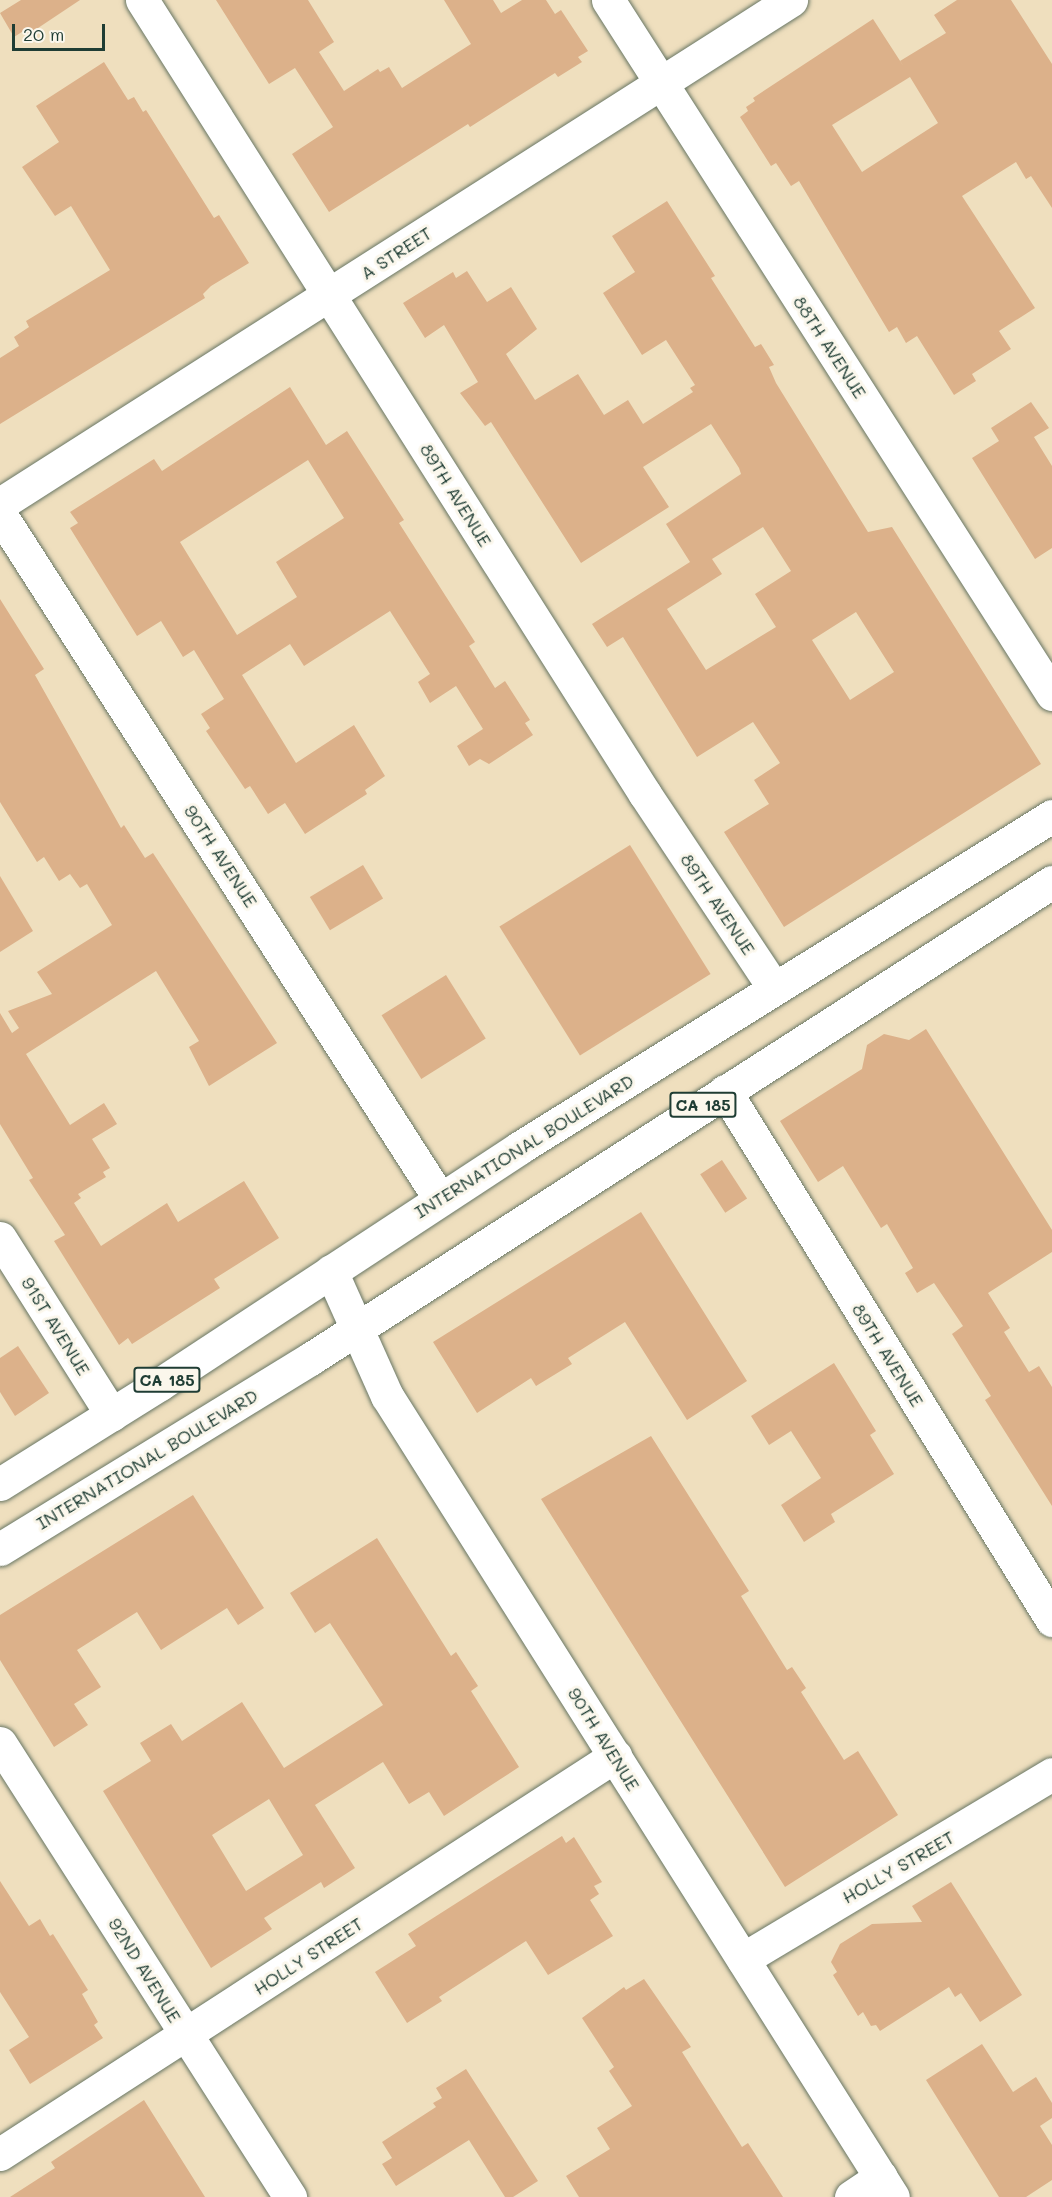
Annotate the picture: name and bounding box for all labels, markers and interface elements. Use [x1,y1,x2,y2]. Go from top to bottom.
scale bar [15,12,108,50]
text: 20 m [23,22,64,46]
street label: A STREET [356,222,436,284]
street label: 88TH AVENUE [789,292,871,402]
street label: 89TH AVENUE [416,439,496,551]
street label: 90TH AVENUE [180,801,262,911]
street label: 89TH AVENUE [676,849,760,959]
street label: INTERNATIONAL BOULEVARD [410,1069,638,1223]
road number: CA 185 [668,1092,738,1118]
street label: 91ST AVENUE [17,1273,95,1379]
street label: 89TH AVENUE [848,1299,928,1411]
road number: CA 185 [132,1367,201,1393]
street label: INTERNATIONAL BOULEVARD [32,1384,262,1534]
street label: 90TH AVENUE [564,1683,644,1795]
street label: HOLLY STREET [838,1826,958,1908]
street label: HOLLY STREET [249,1913,367,1999]
street label: 92ND AVENUE [104,1914,186,2026]

